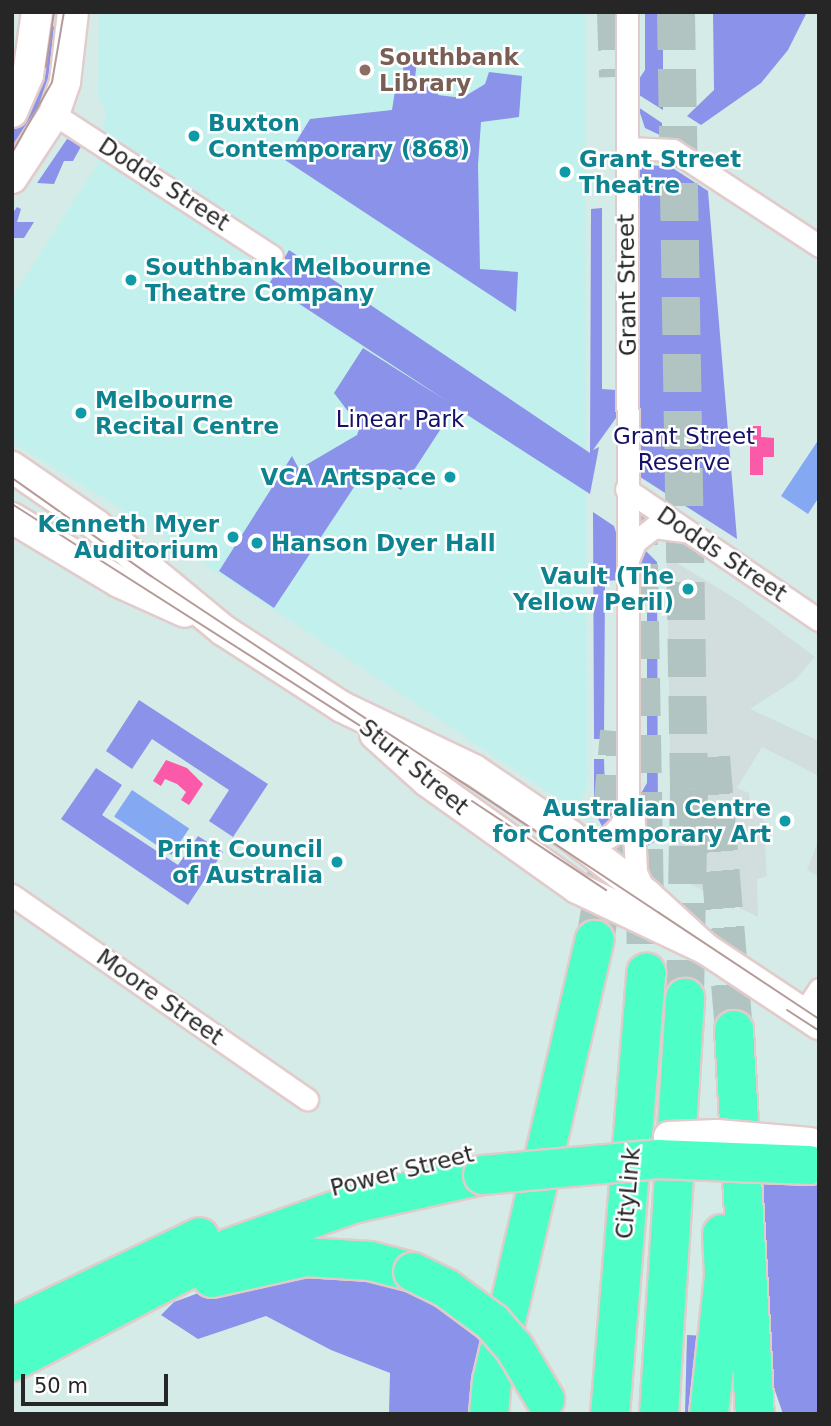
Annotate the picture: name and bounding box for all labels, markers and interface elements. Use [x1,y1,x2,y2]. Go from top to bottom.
place label: Southbank Library [379,43,519,97]
marker: Southbank Library [357,62,373,78]
place label: Buxton Contemporary (868) [208,109,470,163]
marker: Buxton Contemporary (868) [186,128,202,144]
street label: Dodds Street [94,132,234,236]
place label: Grant Street Theatre [579,145,741,199]
marker: Grant Street Theatre [557,164,573,180]
street label: Grant Street [612,214,642,356]
place label: Southbank Melbourne Theatre Company [145,253,431,307]
marker: Southbank Melbourne Theatre Company [123,272,139,288]
place label: Melbourne Recital Centre [95,386,279,440]
marker: Melbourne Recital Centre [73,405,89,421]
park label: Linear Park [336,405,464,433]
park label: Grant Street Reserve [613,422,755,476]
place label: VCA Artspace [260,463,436,491]
marker: VCA Artspace [442,469,458,485]
street label: Dodds Street [652,501,792,607]
place label: Kenneth Myer Auditorium [37,510,219,564]
marker: Kenneth Myer Auditorium [225,529,241,545]
place label: Hanson Dyer Hall [271,529,496,557]
marker: Hanson Dyer Hall [249,535,265,551]
place label: Vault (The Yellow Peril) [513,562,674,616]
marker: Vault (The Yellow Peril) [680,581,696,597]
street label: Sturt Street [354,713,474,821]
place label: Australian Centre for Contemporary Art [493,794,771,848]
marker: Australian Centre for Contemporary Art [777,813,793,829]
place label: Print Council of Australia [157,835,323,889]
marker: Print Council of Australia [329,854,345,870]
street label: Moore Street [91,943,229,1051]
street label: Power Street [327,1140,477,1202]
street label: CityLink [610,1146,646,1240]
scale bar [24,1360,172,1404]
text: 50 m [34,1374,88,1398]

